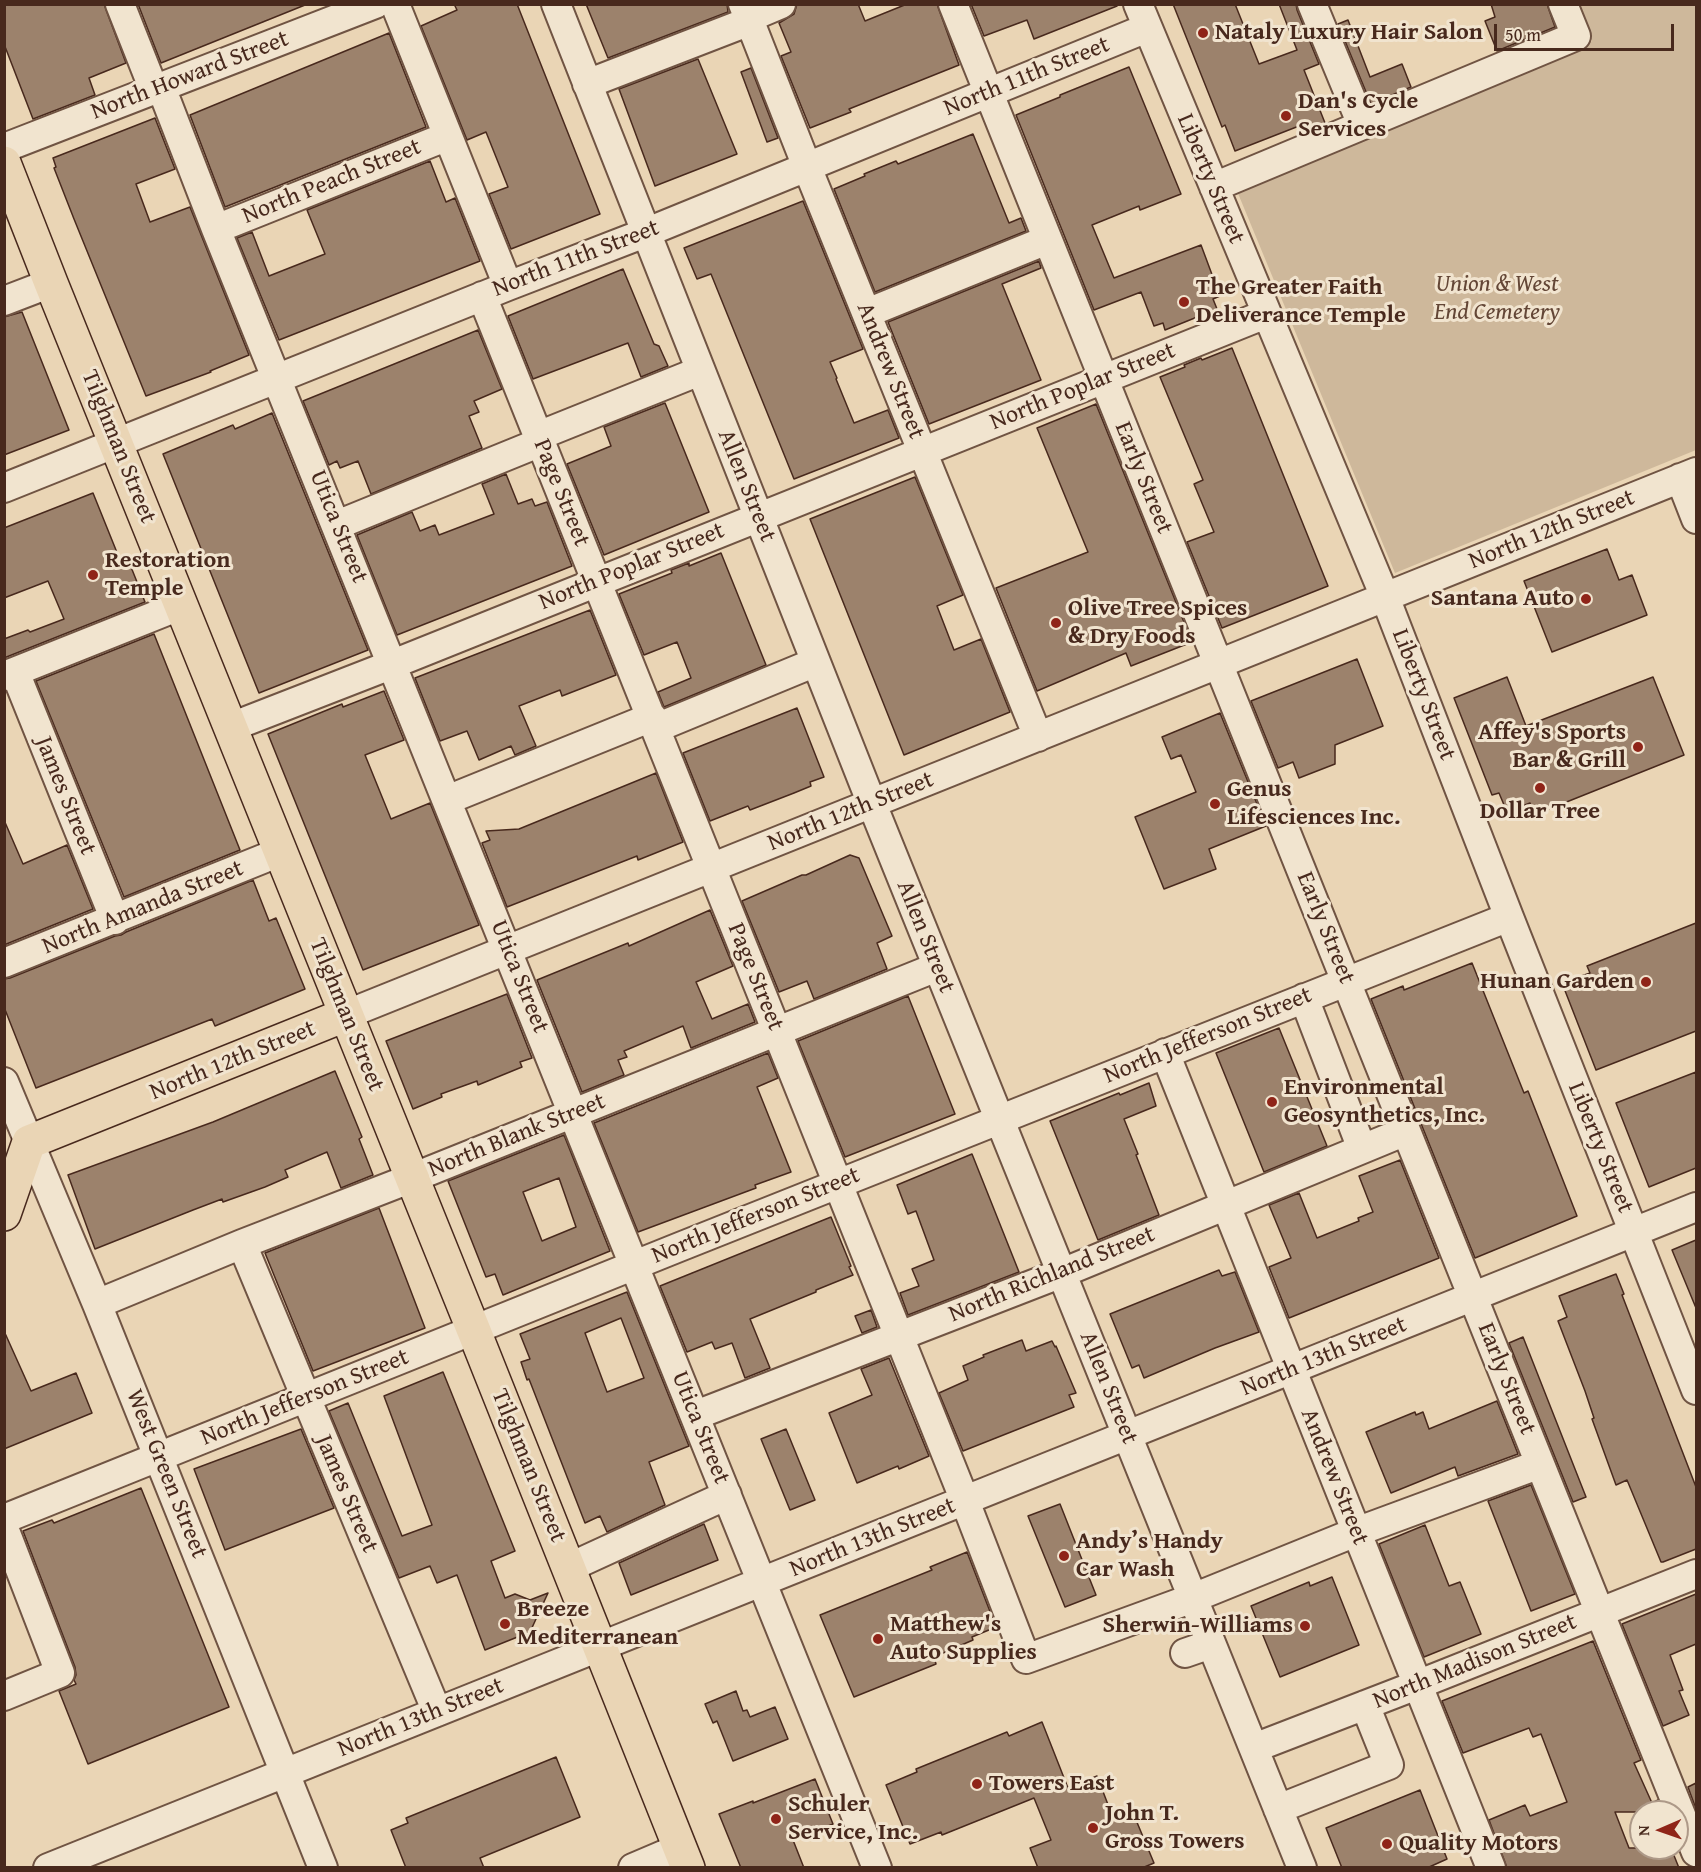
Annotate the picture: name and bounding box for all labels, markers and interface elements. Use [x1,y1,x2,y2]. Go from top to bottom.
scale bar [1497,12,1677,50]
place label: Nataly Luxury Hair Salon [1215,19,1483,47]
text: 50 m [1505,21,1541,48]
street label: North Howard Street [87,25,293,127]
marker: Nataly Luxury Hair Salon [1196,26,1210,40]
street label: North 11th Street [940,31,1114,123]
place label: Dan's Cycle Services [1298,88,1418,144]
marker: Dan's Cycle Services [1279,109,1293,123]
street label: Liberty Street [1170,110,1250,248]
street label: North Peach Street [238,133,426,231]
street label: North 11th Street [489,214,663,304]
park label: Union & West End Cemetery [1434,271,1560,327]
place label: The Greater Faith Deliverance Temple [1196,274,1406,330]
marker: The Greater Faith Deliverance Temple [1177,295,1191,309]
street label: Andrew Street [850,299,930,443]
street label: North Poplar Street [986,337,1180,437]
street label: Tilghman Street [74,366,162,528]
street label: Early Street [1108,418,1178,538]
street label: Allen Street [710,426,782,546]
street label: Page Street [526,435,596,551]
street label: Utica Street [302,466,374,588]
street label: North 12th Street [1465,484,1639,576]
street label: North Poplar Street [535,517,729,617]
place label: Restoration Temple [105,547,230,603]
marker: Restoration Temple [86,568,100,582]
place label: Santana Auto [1431,585,1574,613]
marker: Santana Auto [1579,592,1593,606]
place label: Olive Tree Spices & Dry Foods [1068,595,1247,651]
marker: Olive Tree Spices & Dry Foods [1049,616,1063,630]
street label: Liberty Street [1385,625,1461,765]
place label: Affey's Sports Bar & Grill [1478,719,1626,775]
street label: James Street [28,733,102,859]
marker: Affey's Sports Bar & Grill [1631,740,1645,754]
street label: North 12th Street [764,766,938,858]
place label: Genus Lifesciences Inc. [1227,776,1400,832]
marker: Dollar Tree [1533,781,1547,795]
marker: Genus Lifesciences Inc. [1208,797,1222,811]
place label: Dollar Tree [1480,798,1600,826]
street label: North Amanda Street [38,855,248,961]
street label: Early Street [1290,868,1360,988]
street label: Allen Street [889,877,961,997]
street label: Utica Street [483,916,555,1038]
street label: Page Street [720,919,790,1035]
street label: Tilghman Street [302,934,390,1096]
place label: Hunan Garden [1480,968,1634,996]
marker: Hunan Garden [1639,975,1653,989]
street label: North Jefferson Street [1100,981,1316,1091]
street label: North 12th Street [146,1015,320,1107]
place label: Environmental Geosynthetics, Inc. [1284,1074,1485,1130]
street label: Liberty Street [1561,1078,1639,1218]
street label: North Blank Street [424,1087,610,1185]
marker: Environmental Geosynthetics, Inc. [1265,1095,1279,1109]
street label: North Jefferson Street [648,1161,864,1271]
street label: North Richland Street [945,1220,1159,1330]
street label: North 13th Street [1237,1311,1411,1403]
street label: Early Street [1471,1319,1541,1439]
street label: Allen Street [1072,1328,1144,1448]
street label: North Jefferson Street [197,1343,413,1453]
street label: Utica Street [664,1367,736,1489]
street label: West Green Street [119,1385,213,1563]
street label: Tilghman Street [484,1385,572,1547]
street label: Andrew Street [1294,1405,1374,1549]
street label: James Street [308,1431,384,1557]
street label: North 13th Street [786,1492,960,1584]
place label: Andy’s Handy Car Wash [1076,1528,1223,1584]
marker: Andy’s Handy Car Wash [1057,1549,1071,1563]
place label: Breeze Mediterranean [517,1596,678,1652]
street label: North Madison Street [1369,1608,1581,1716]
place label: Matthew's Auto Supplies [890,1611,1037,1667]
place label: Sherwin-Williams [1102,1612,1293,1640]
marker: Breeze Mediterranean [498,1617,512,1631]
marker: Sherwin-Williams [1298,1619,1312,1633]
marker: Matthew's Auto Supplies [871,1632,885,1646]
street label: North 13th Street [334,1672,508,1764]
place label: Towers East [989,1770,1114,1798]
marker: Towers East [970,1777,984,1791]
place label: Schuler Service, Inc. [788,1791,918,1847]
place label: John T. Gross Towers [1105,1800,1244,1856]
north arrow [1629,1800,1689,1860]
marker: Schuler Service, Inc. [769,1812,783,1826]
marker: John T. Gross Towers [1086,1821,1100,1835]
text: N [1631,1825,1655,1836]
place label: Quality Motors [1399,1830,1558,1858]
marker: Quality Motors [1380,1837,1394,1851]

